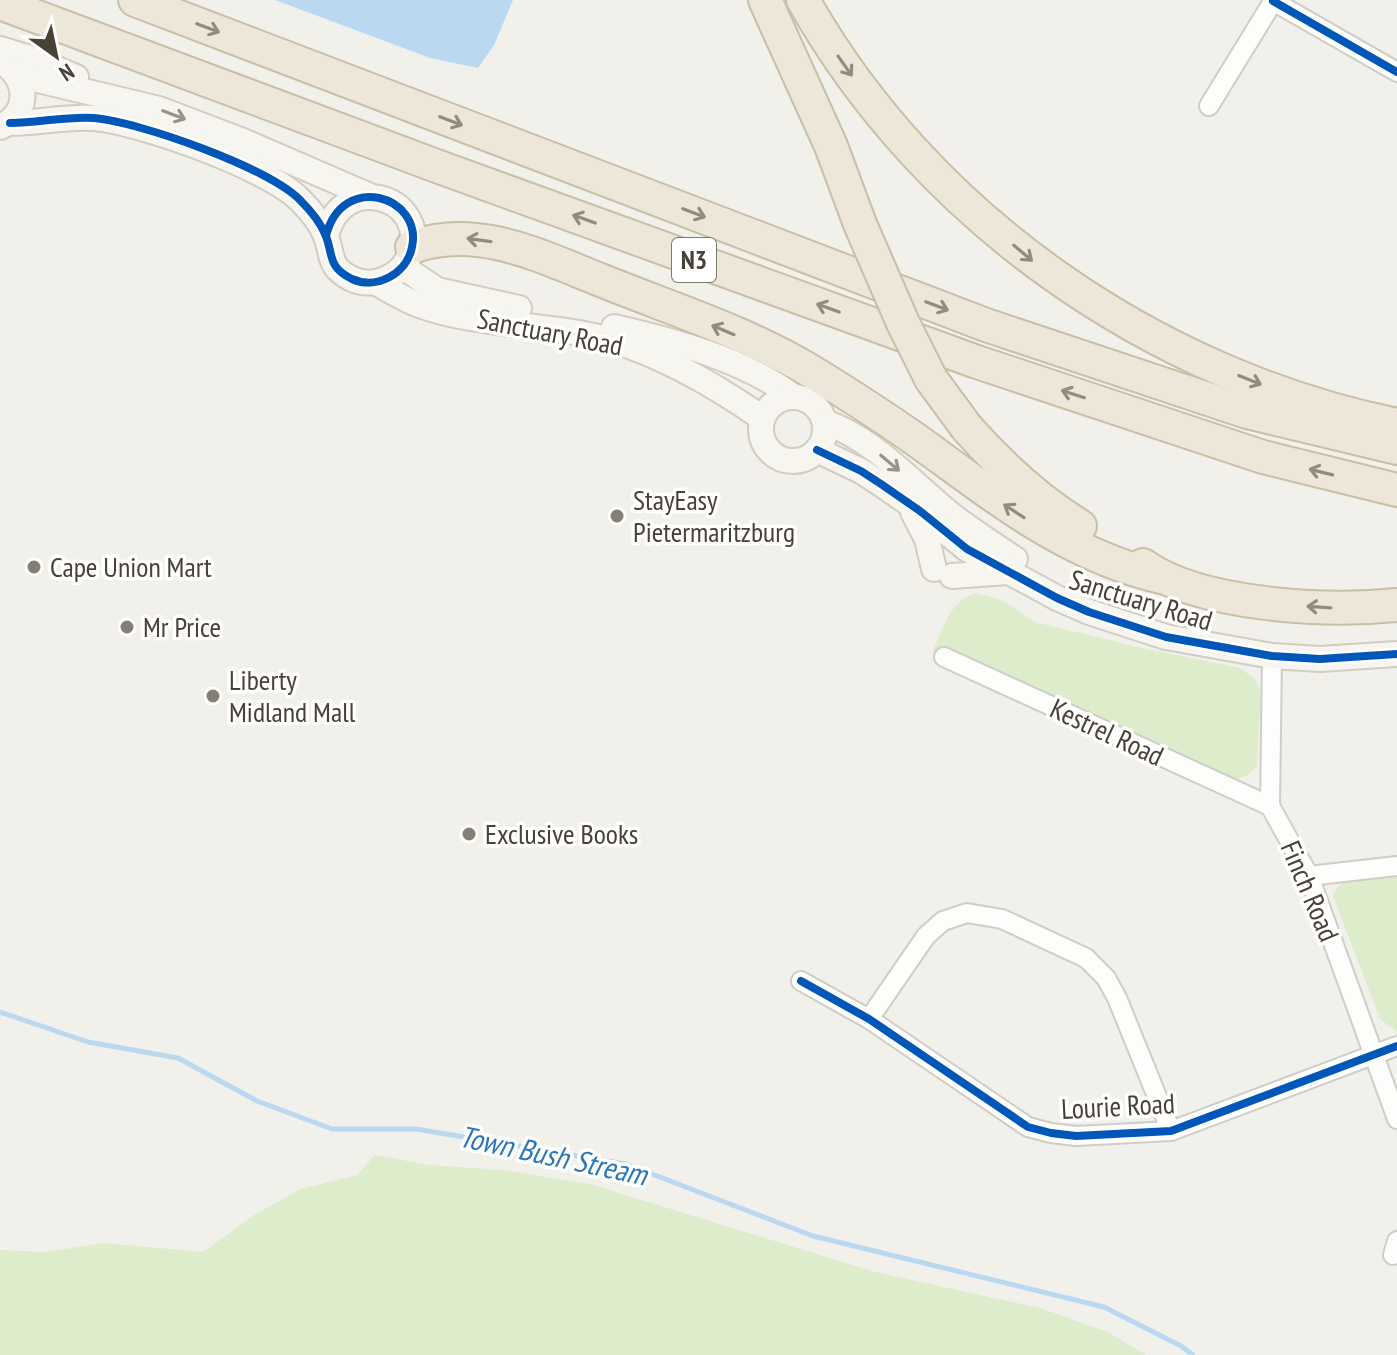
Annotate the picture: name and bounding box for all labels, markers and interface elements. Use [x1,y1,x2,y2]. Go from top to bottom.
north arrow [16,16,96,96]
one-way arrow [195,22,220,36]
one-way arrow [837,54,853,76]
text: N [54,58,80,88]
one-way arrow [161,109,186,123]
one-way arrow [438,115,463,129]
one-way arrow [681,207,706,221]
one-way arrow [571,211,596,226]
one-way arrow [467,232,493,247]
road number: N3 [672,238,716,282]
one-way arrow [1013,244,1034,262]
street label: Sanctuary Road [474,299,626,364]
one-way arrow [816,300,841,314]
one-way arrow [924,300,949,314]
one-way arrow [711,321,736,336]
one-way arrow [1237,374,1262,388]
one-way arrow [1061,386,1086,401]
one-way arrow [879,454,900,472]
one-way arrow [1309,464,1335,479]
place label: StayEasy Pietermaritzburg [633,481,795,550]
one-way arrow [1003,503,1026,519]
marker: StayEasy Pietermaritzburg [608,507,626,525]
place label: Cape Union Mart [50,548,212,585]
marker: Cape Union Mart [25,558,43,576]
street label: Sanctuary Road [1065,560,1217,639]
one-way arrow [1306,599,1333,614]
place label: Mr Price [143,608,221,645]
marker: Mr Price [118,618,136,636]
place label: Liberty Midland Mall [229,661,356,730]
marker: Liberty Midland Mall [204,687,222,705]
street label: Kestrel Road [1045,689,1170,774]
place label: Exclusive Books [485,815,638,852]
marker: Exclusive Books [460,825,478,843]
street label: Finch Road [1273,835,1348,947]
street label: Lourie Road [1060,1084,1176,1127]
water label: Town Bush Stream [456,1116,652,1194]

